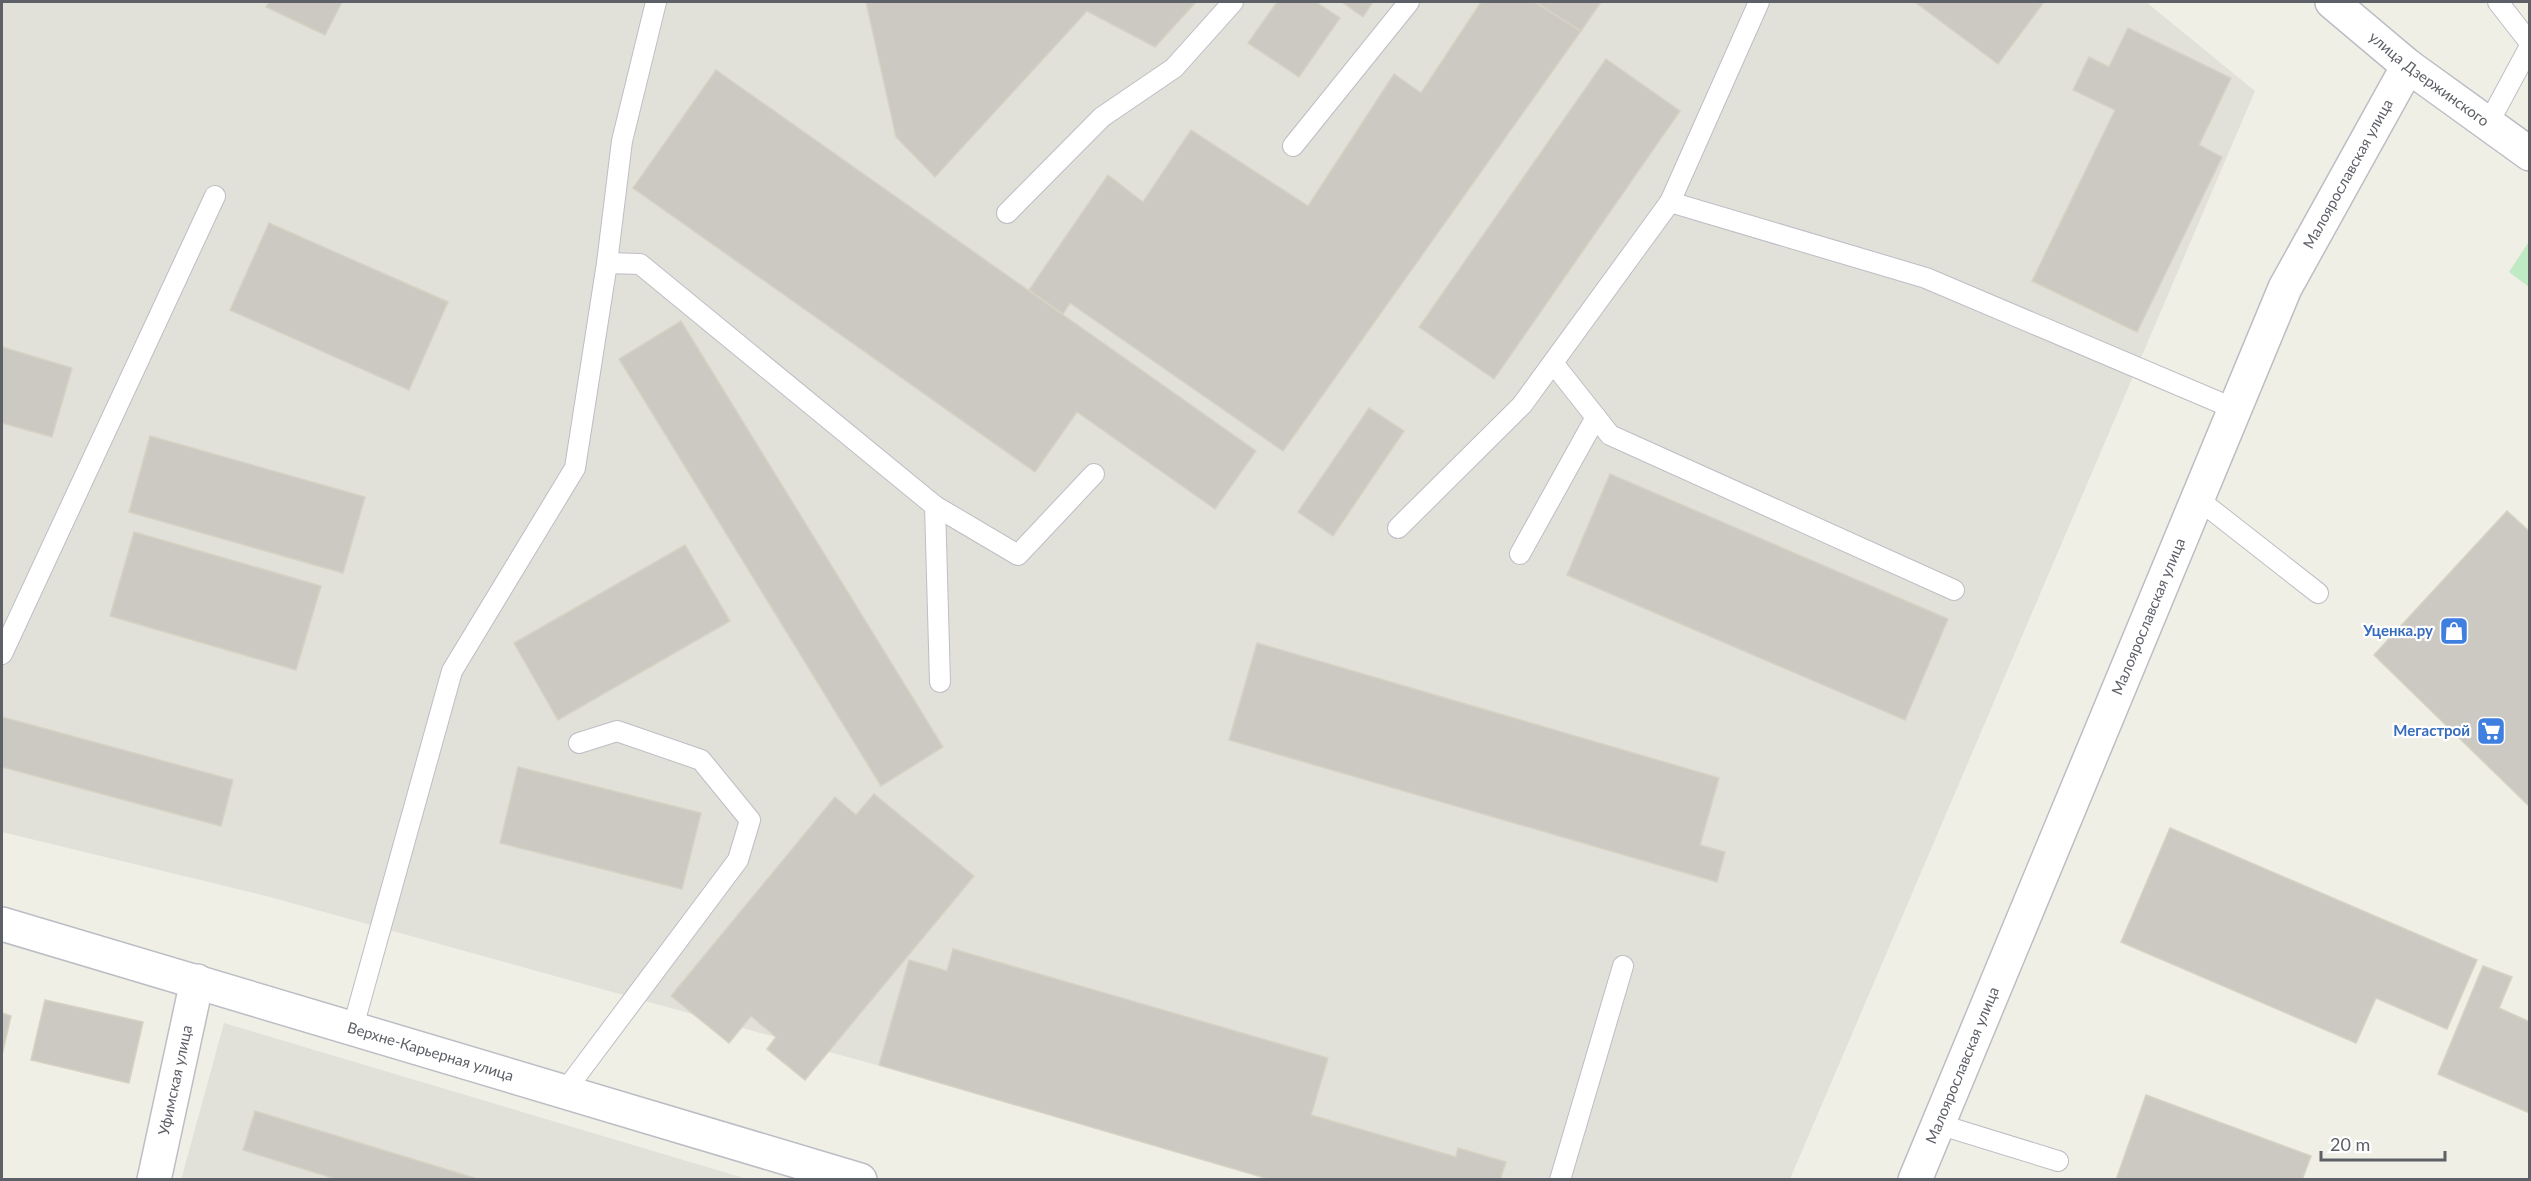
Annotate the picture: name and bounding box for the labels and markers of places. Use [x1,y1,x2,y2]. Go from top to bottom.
shop icon: Уценка.ру [2438,615,2470,647]
place label: Уценка.ру [2362,621,2433,639]
supermarket icon: Мегастрой [2475,715,2507,747]
place label: Мегастрой [2393,721,2470,739]

